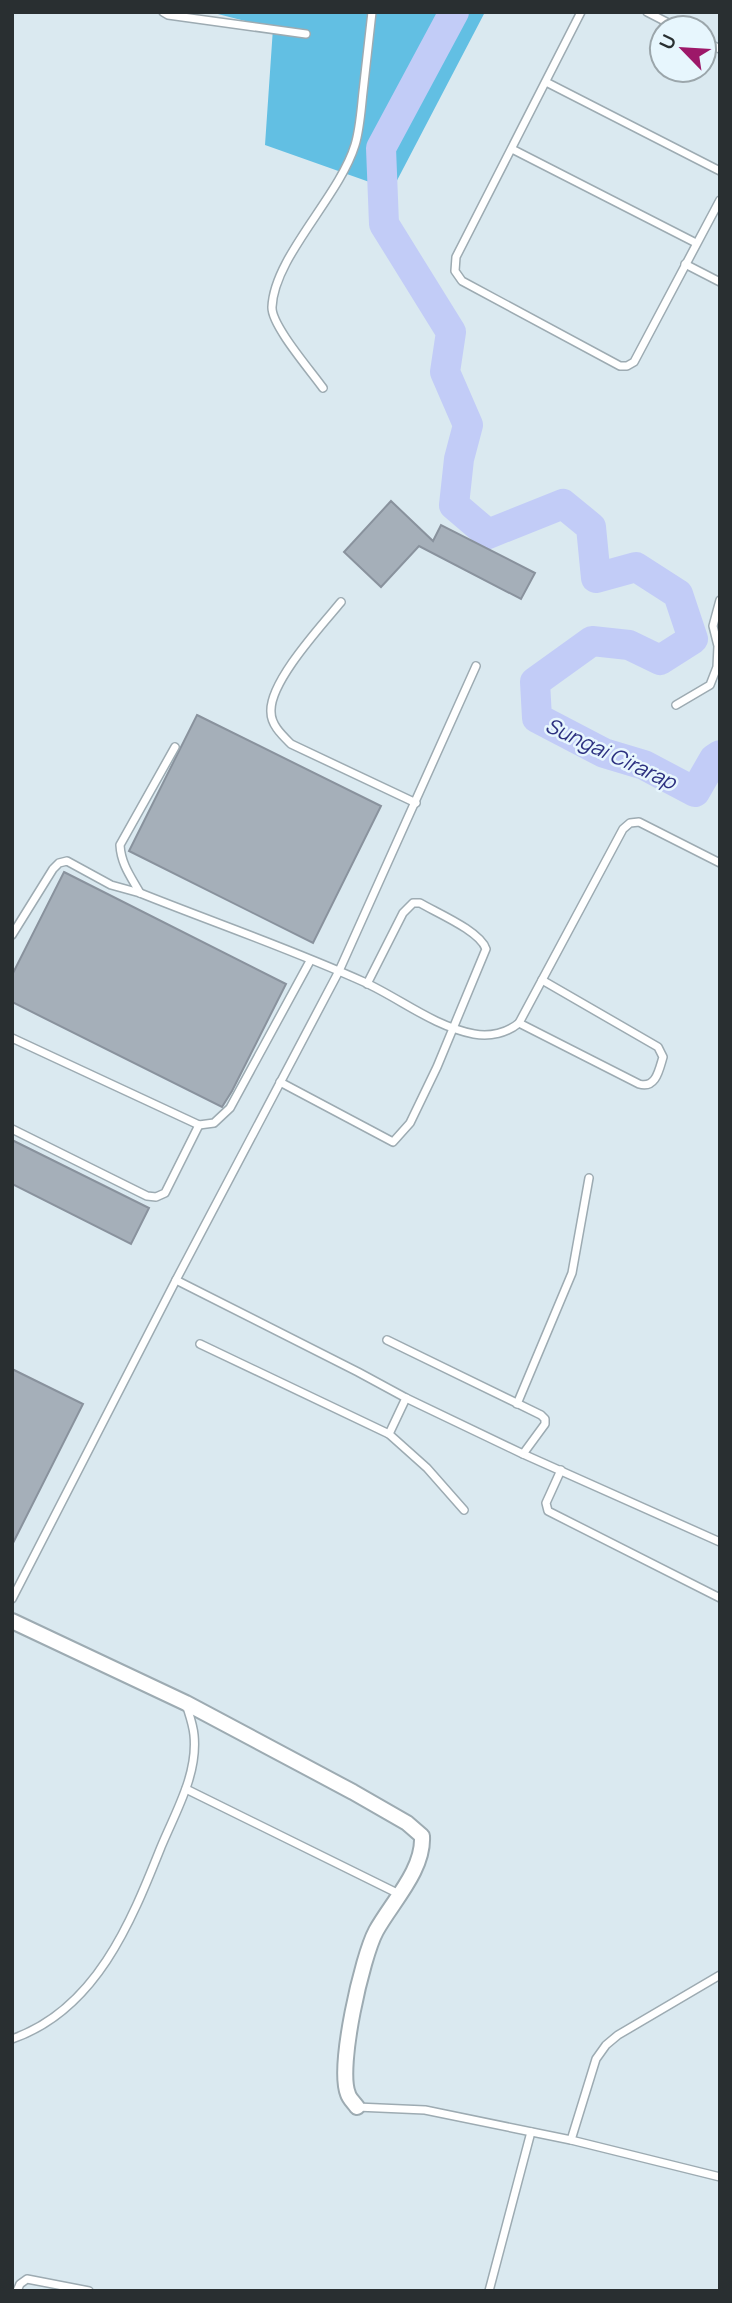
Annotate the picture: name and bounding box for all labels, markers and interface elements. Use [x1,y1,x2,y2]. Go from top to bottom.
north arrow [648,14,718,84]
text: U [653,30,682,54]
water label: Sungai Cirarap [541,710,682,796]

